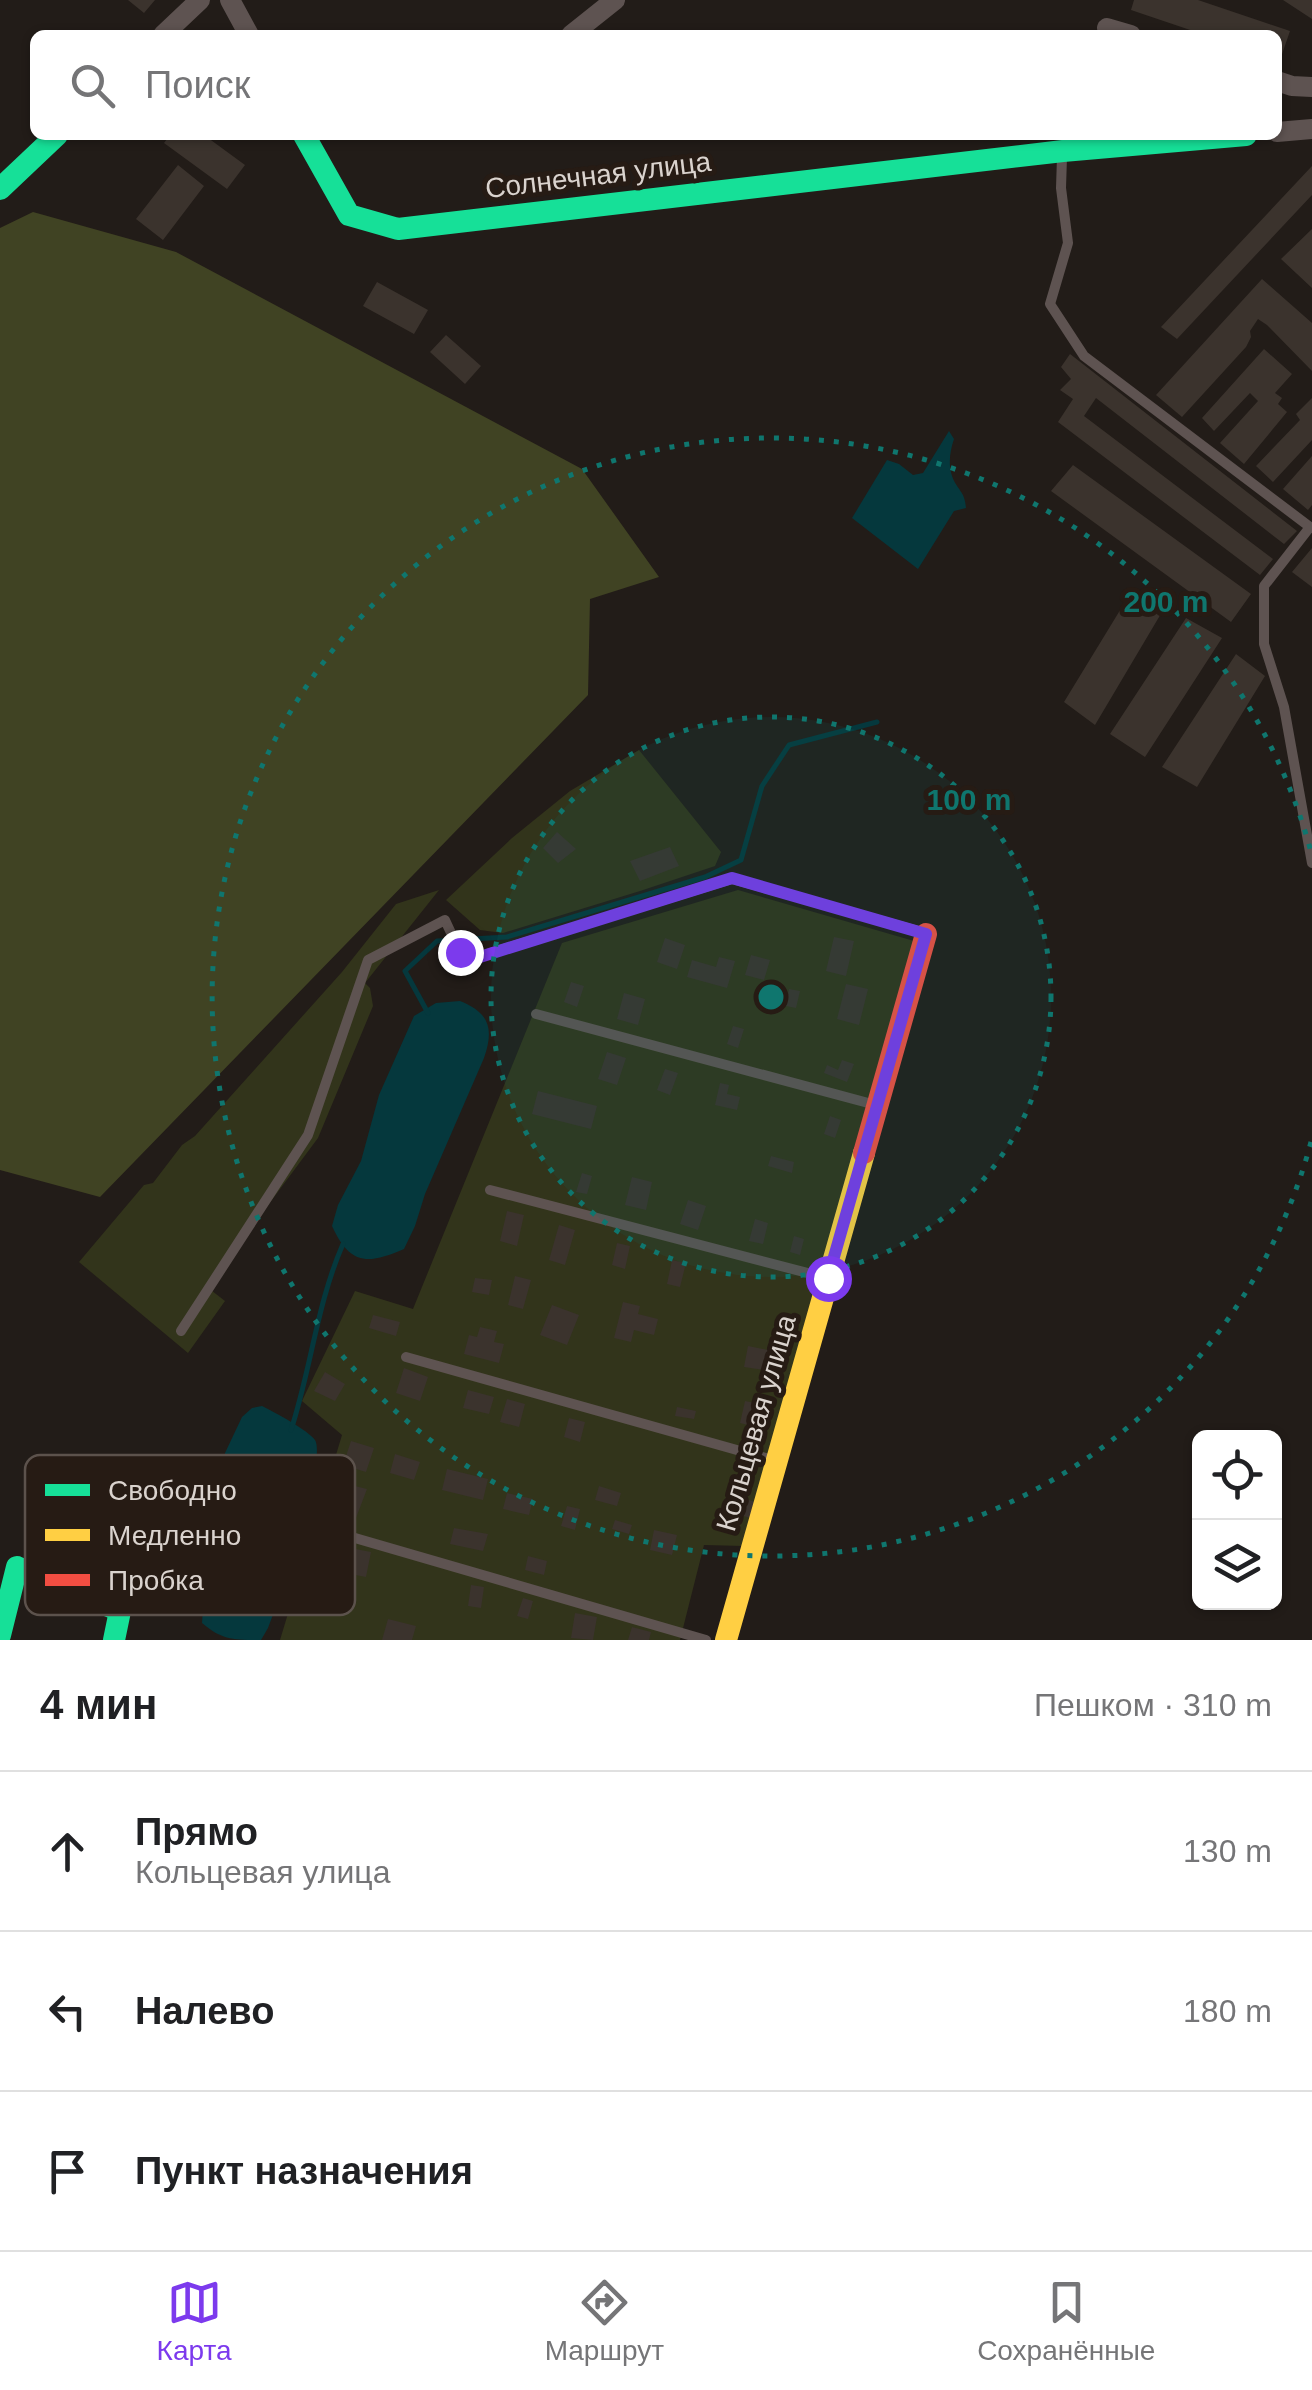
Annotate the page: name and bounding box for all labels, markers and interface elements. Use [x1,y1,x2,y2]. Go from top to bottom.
search box [30,30,1282,140]
icon: search [65,58,120,113]
text: Поиск [145,64,250,106]
street label: Солнечная улица [483,146,713,204]
text: 200 m [1123,585,1209,618]
text: 100 m [926,783,1012,816]
route end [438,930,484,976]
centre of rings [753,979,789,1015]
route start [806,1256,852,1302]
street label: Кольцевая улица [710,1311,802,1535]
map controls [1192,1430,1282,1610]
button: locate [1192,1430,1282,1520]
legend [25,1455,355,1615]
text: Свободно [108,1475,237,1506]
text: Медленно [108,1520,241,1551]
button: layers [1192,1520,1282,1610]
text: Пробка [108,1565,204,1596]
text: 4 мин [40,1681,157,1728]
text: Пешком · 310 m [1034,1687,1272,1723]
text: Прямо [135,1811,258,1853]
icon: ahead [40,1824,95,1879]
text: 130 m [1183,1833,1272,1869]
text: Кольцевая улица [135,1854,390,1890]
icon: left [40,1984,95,2039]
text: Налево [135,1990,274,2032]
text: 180 m [1183,1993,1272,2029]
icon: arrive [40,2144,95,2199]
text: Пункт назначения [135,2150,473,2192]
tab: Карта [157,2275,232,2367]
tab: Маршрут [545,2275,664,2367]
tab: Сохранённые [977,2275,1155,2367]

